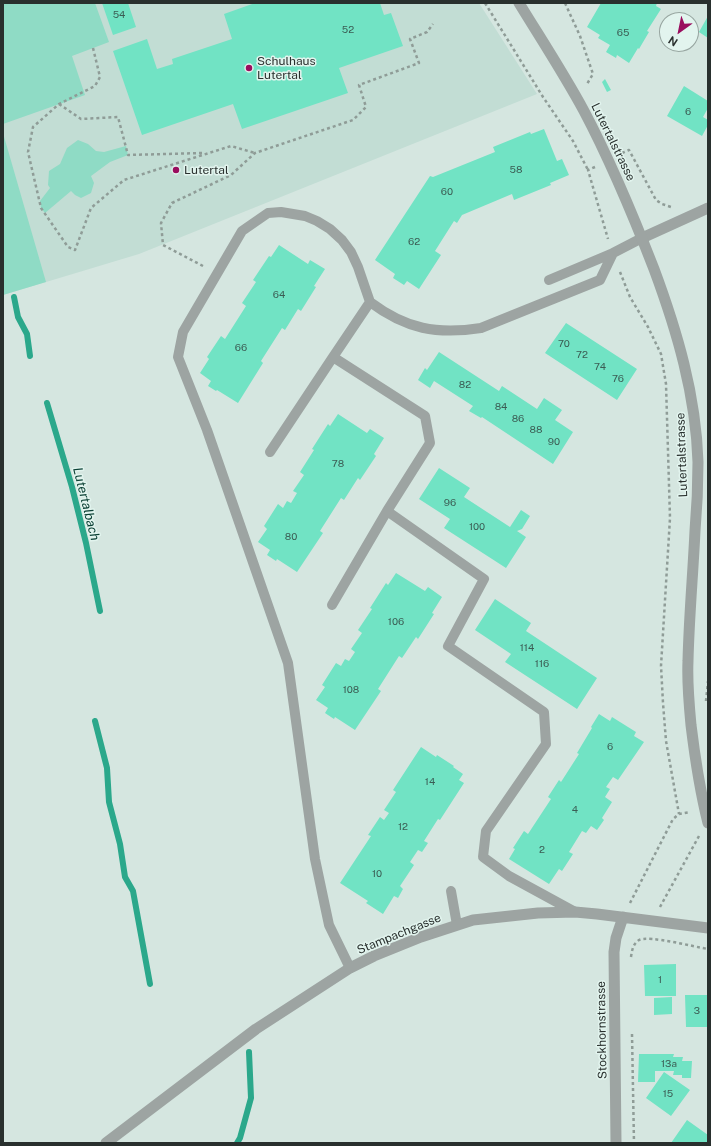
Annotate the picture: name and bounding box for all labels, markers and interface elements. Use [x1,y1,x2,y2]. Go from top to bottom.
house number: 54 [113,9,125,21]
north arrow [659,12,699,52]
house number: 52 [342,24,354,36]
house number: 65 [617,27,629,39]
text: N [666,34,680,49]
place label: Schulhaus Lutertal [257,54,316,82]
marker: Schulhaus Lutertal [244,63,254,73]
street label: Lutertalstrasse [588,101,638,183]
house number: 6 [685,106,691,118]
place label: Lutertal [184,163,229,177]
house number: 58 [510,164,522,176]
marker: Lutertal [171,165,181,175]
house number: 60 [441,186,453,198]
house number: 62 [408,236,420,248]
house number: 64 [273,289,285,301]
house number: 70 [558,338,570,350]
house number: 66 [235,342,247,354]
house number: 72 [576,349,588,361]
house number: 74 [594,361,606,373]
house number: 76 [612,373,624,385]
house number: 82 [459,379,471,391]
house number: 84 [495,401,507,413]
street label: Lutertalstrasse [673,412,691,498]
house number: 86 [512,413,524,425]
house number: 88 [530,424,542,436]
house number: 90 [548,436,560,448]
house number: 78 [332,458,344,470]
water label: Lutertalbach [69,466,103,542]
house number: 96 [444,497,456,509]
house number: 100 [469,521,485,533]
house number: 80 [285,531,297,543]
house number: 106 [388,616,404,628]
house number: 114 [520,642,534,654]
house number: 116 [535,658,549,670]
house number: 108 [343,684,359,696]
house number: 6 [607,741,613,753]
house number: 14 [425,776,435,788]
house number: 4 [572,804,578,816]
house number: 12 [398,821,408,833]
house number: 2 [539,844,545,856]
house number: 10 [372,868,382,880]
street label: Stampachgasse [355,911,443,957]
house number: 1 [658,974,662,986]
street label: Stockhornstrasse [594,981,610,1079]
house number: 3 [694,1005,700,1017]
house number: 13a [661,1058,677,1070]
house number: 15 [663,1088,673,1100]

